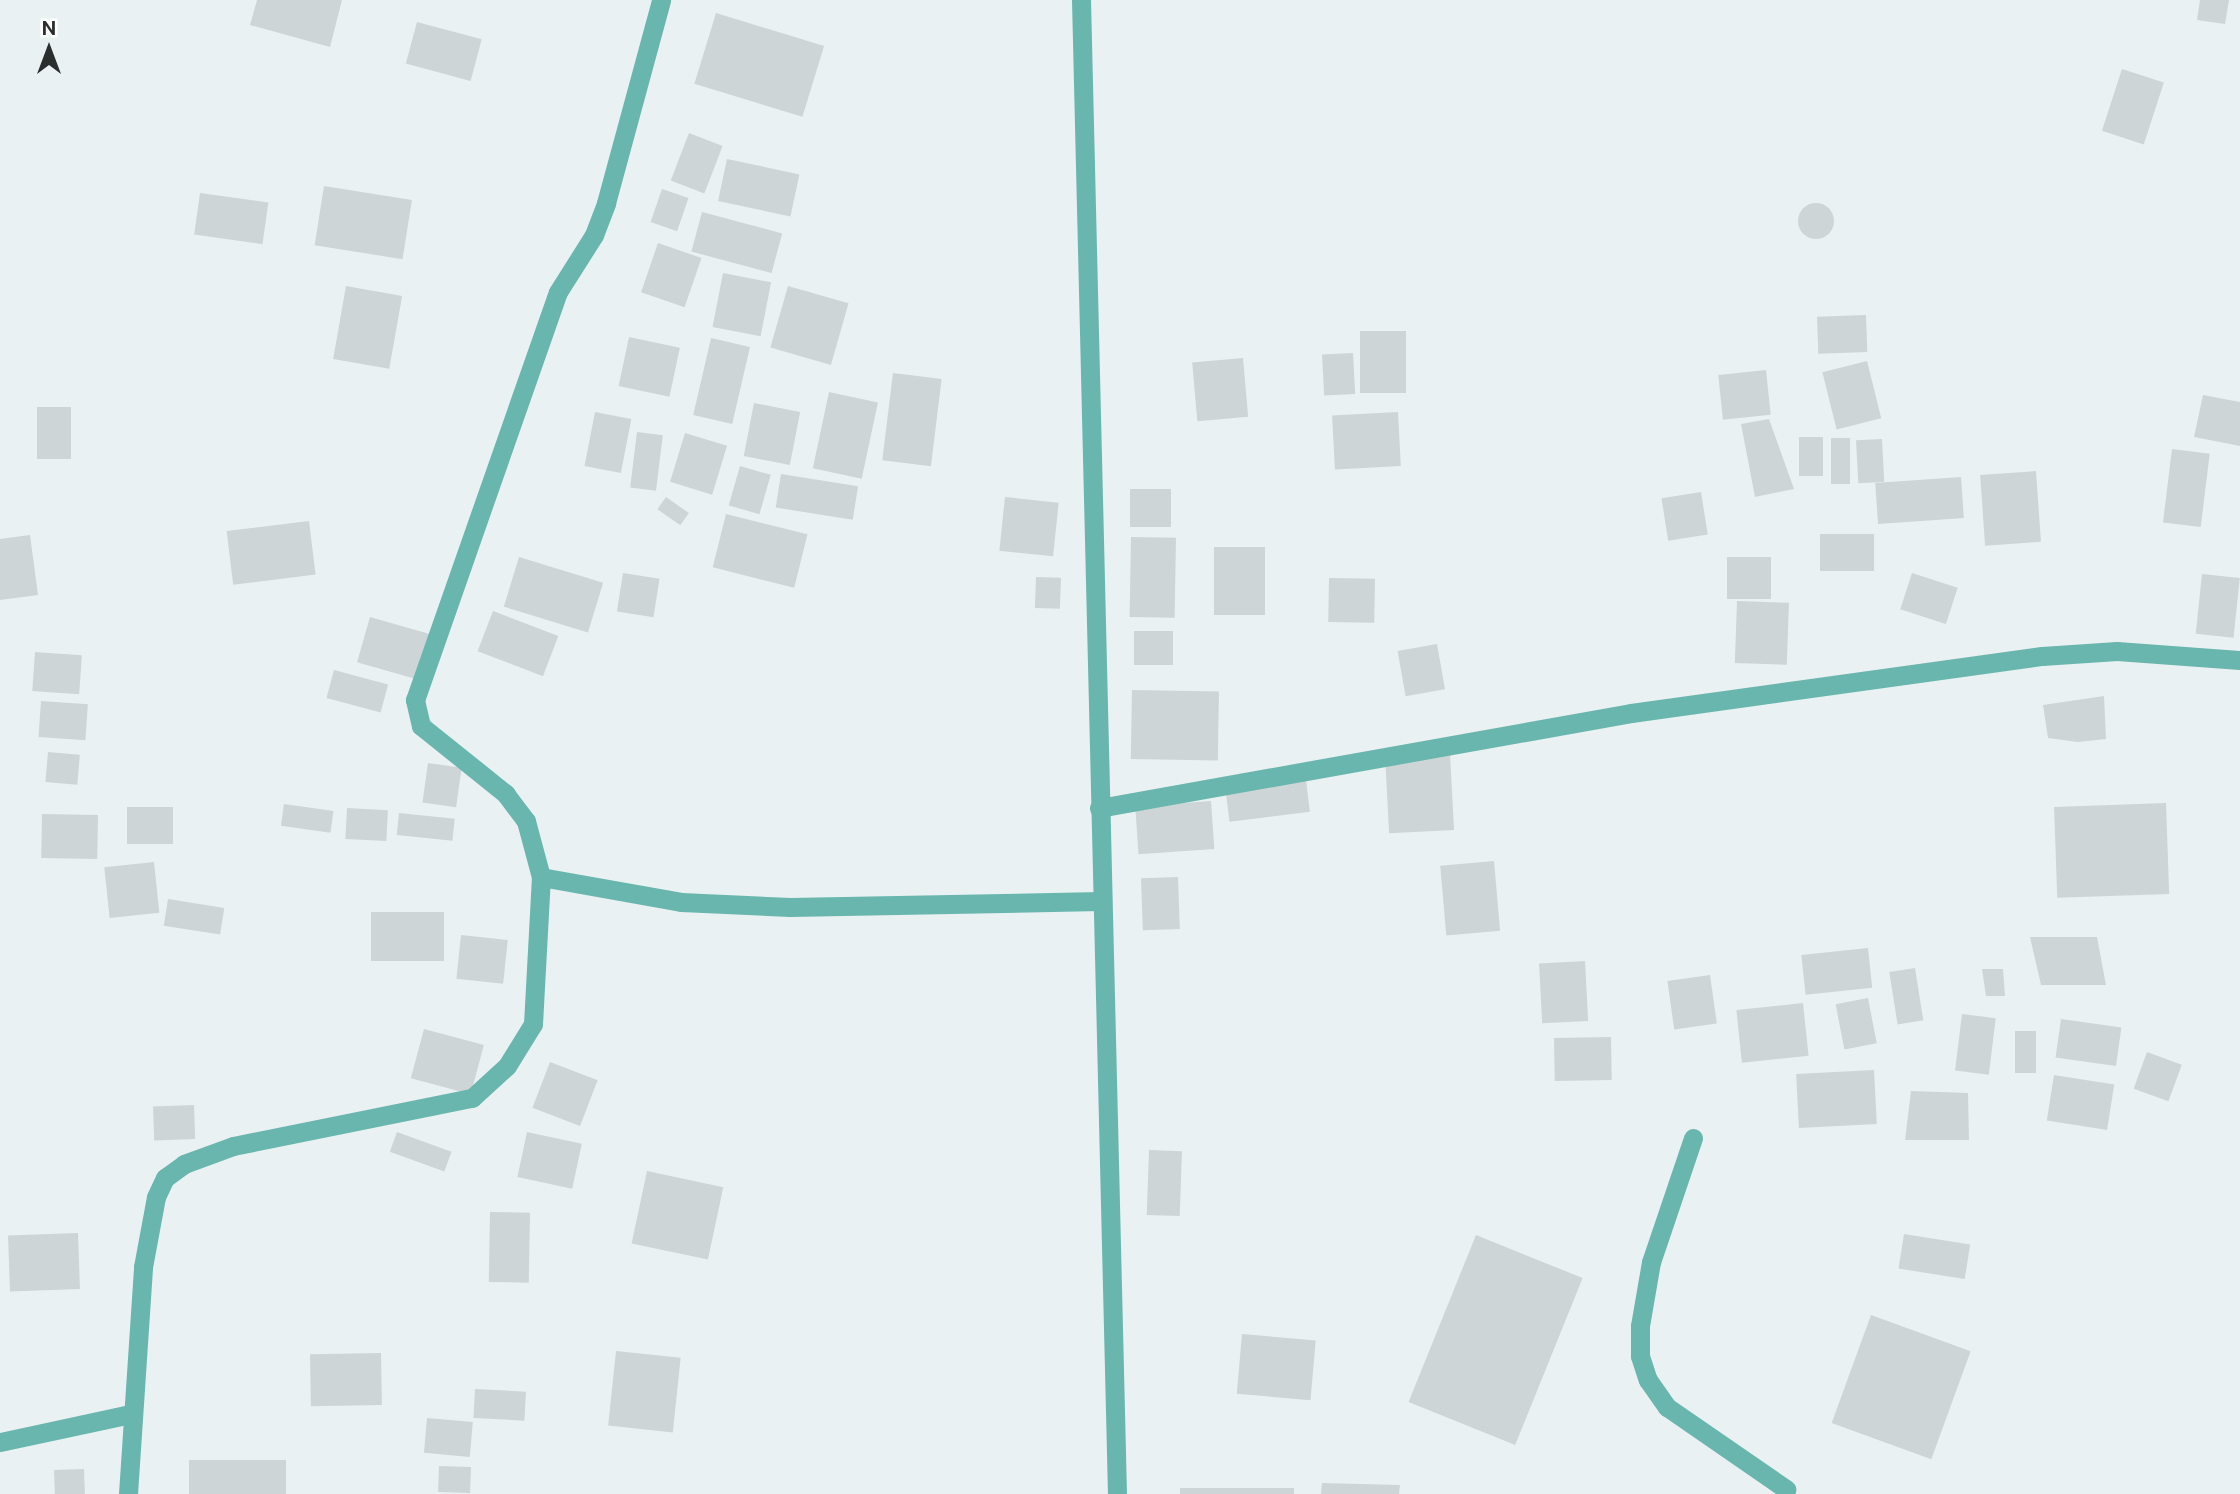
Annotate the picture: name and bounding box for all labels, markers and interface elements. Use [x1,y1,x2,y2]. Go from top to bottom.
north arrow [14,14,84,84]
text: N [42,17,56,39]

